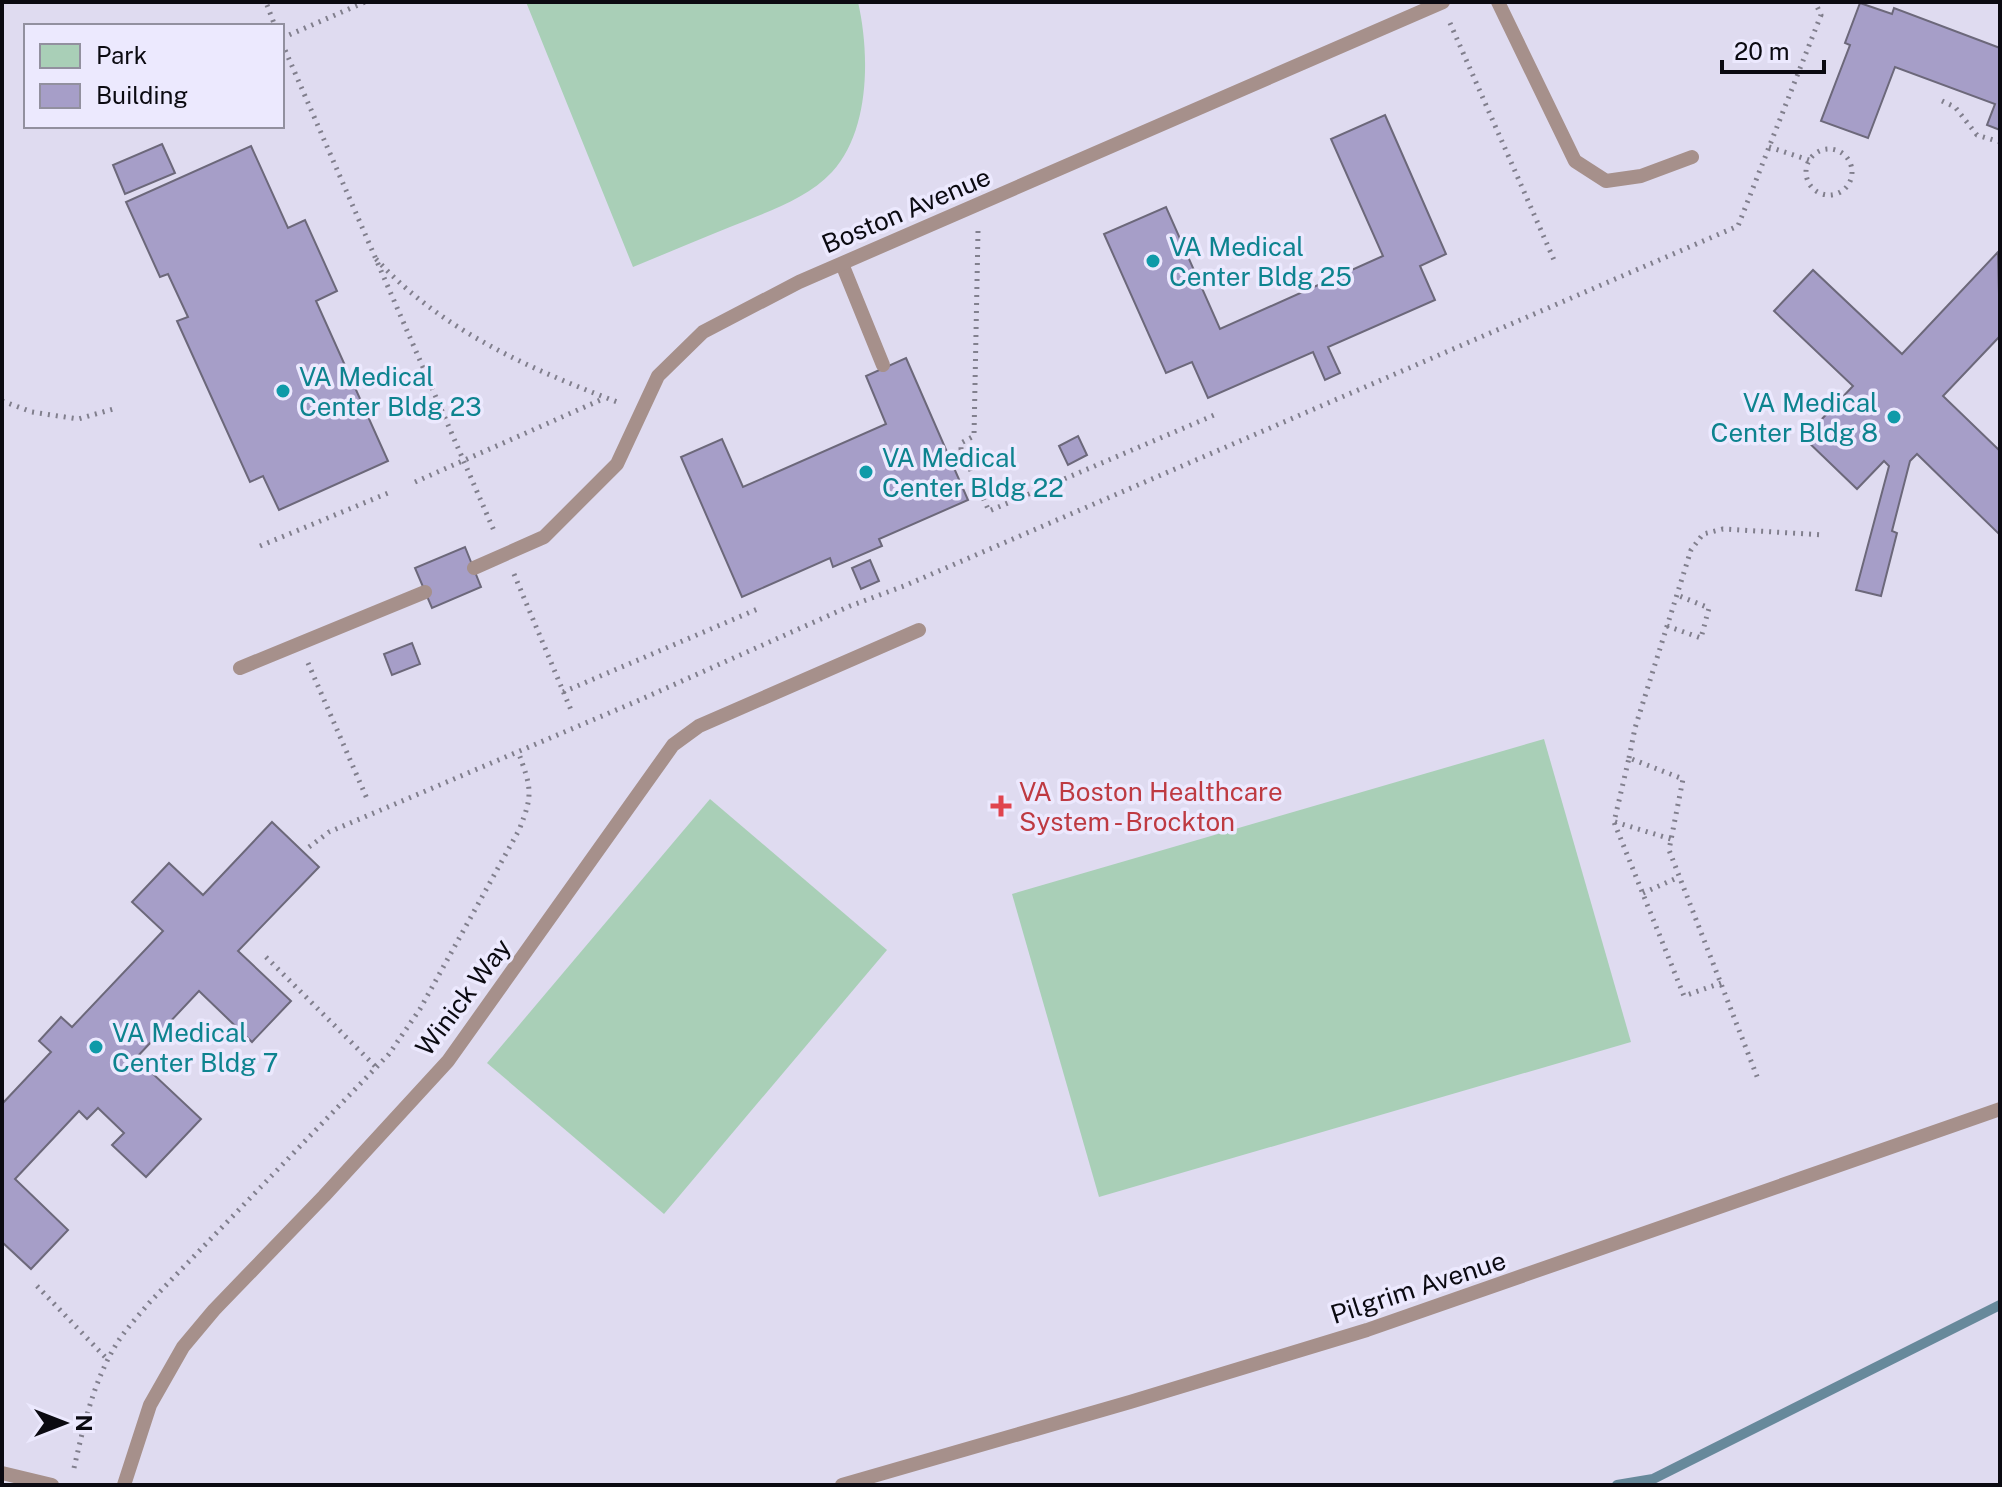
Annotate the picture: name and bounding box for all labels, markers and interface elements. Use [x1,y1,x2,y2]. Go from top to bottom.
legend [24,24,284,128]
scale bar [1722,24,1824,74]
text: 20 m [1734,37,1790,65]
text: Park [96,41,147,69]
text: Building [96,81,188,109]
street label: Boston Avenue [817,161,995,259]
place label: VA Medical Center Bldg 25 [1169,231,1352,292]
marker: VA Medical Center Bldg 25 [1144,252,1162,270]
place label: VA Medical Center Bldg 23 [299,361,482,422]
marker: VA Medical Center Bldg 23 [274,382,292,400]
place label: VA Medical Center Bldg 8 [1711,387,1878,448]
marker: VA Medical Center Bldg 8 [1885,408,1903,426]
place label: VA Medical Center Bldg 22 [882,442,1064,503]
marker: VA Medical Center Bldg 22 [857,463,875,481]
place label: VA Boston Healthcare System - Brockton [1019,776,1283,837]
marker: VA Boston Healthcare System - Brockton [990,795,1012,817]
street label: Winick Way [409,932,517,1062]
place label: VA Medical Center Bldg 7 [112,1017,278,1078]
marker: VA Medical Center Bldg 7 [87,1038,105,1056]
street label: Pilgrim Avenue [1326,1244,1510,1330]
north arrow [24,1383,104,1463]
text: N [71,1414,97,1432]

